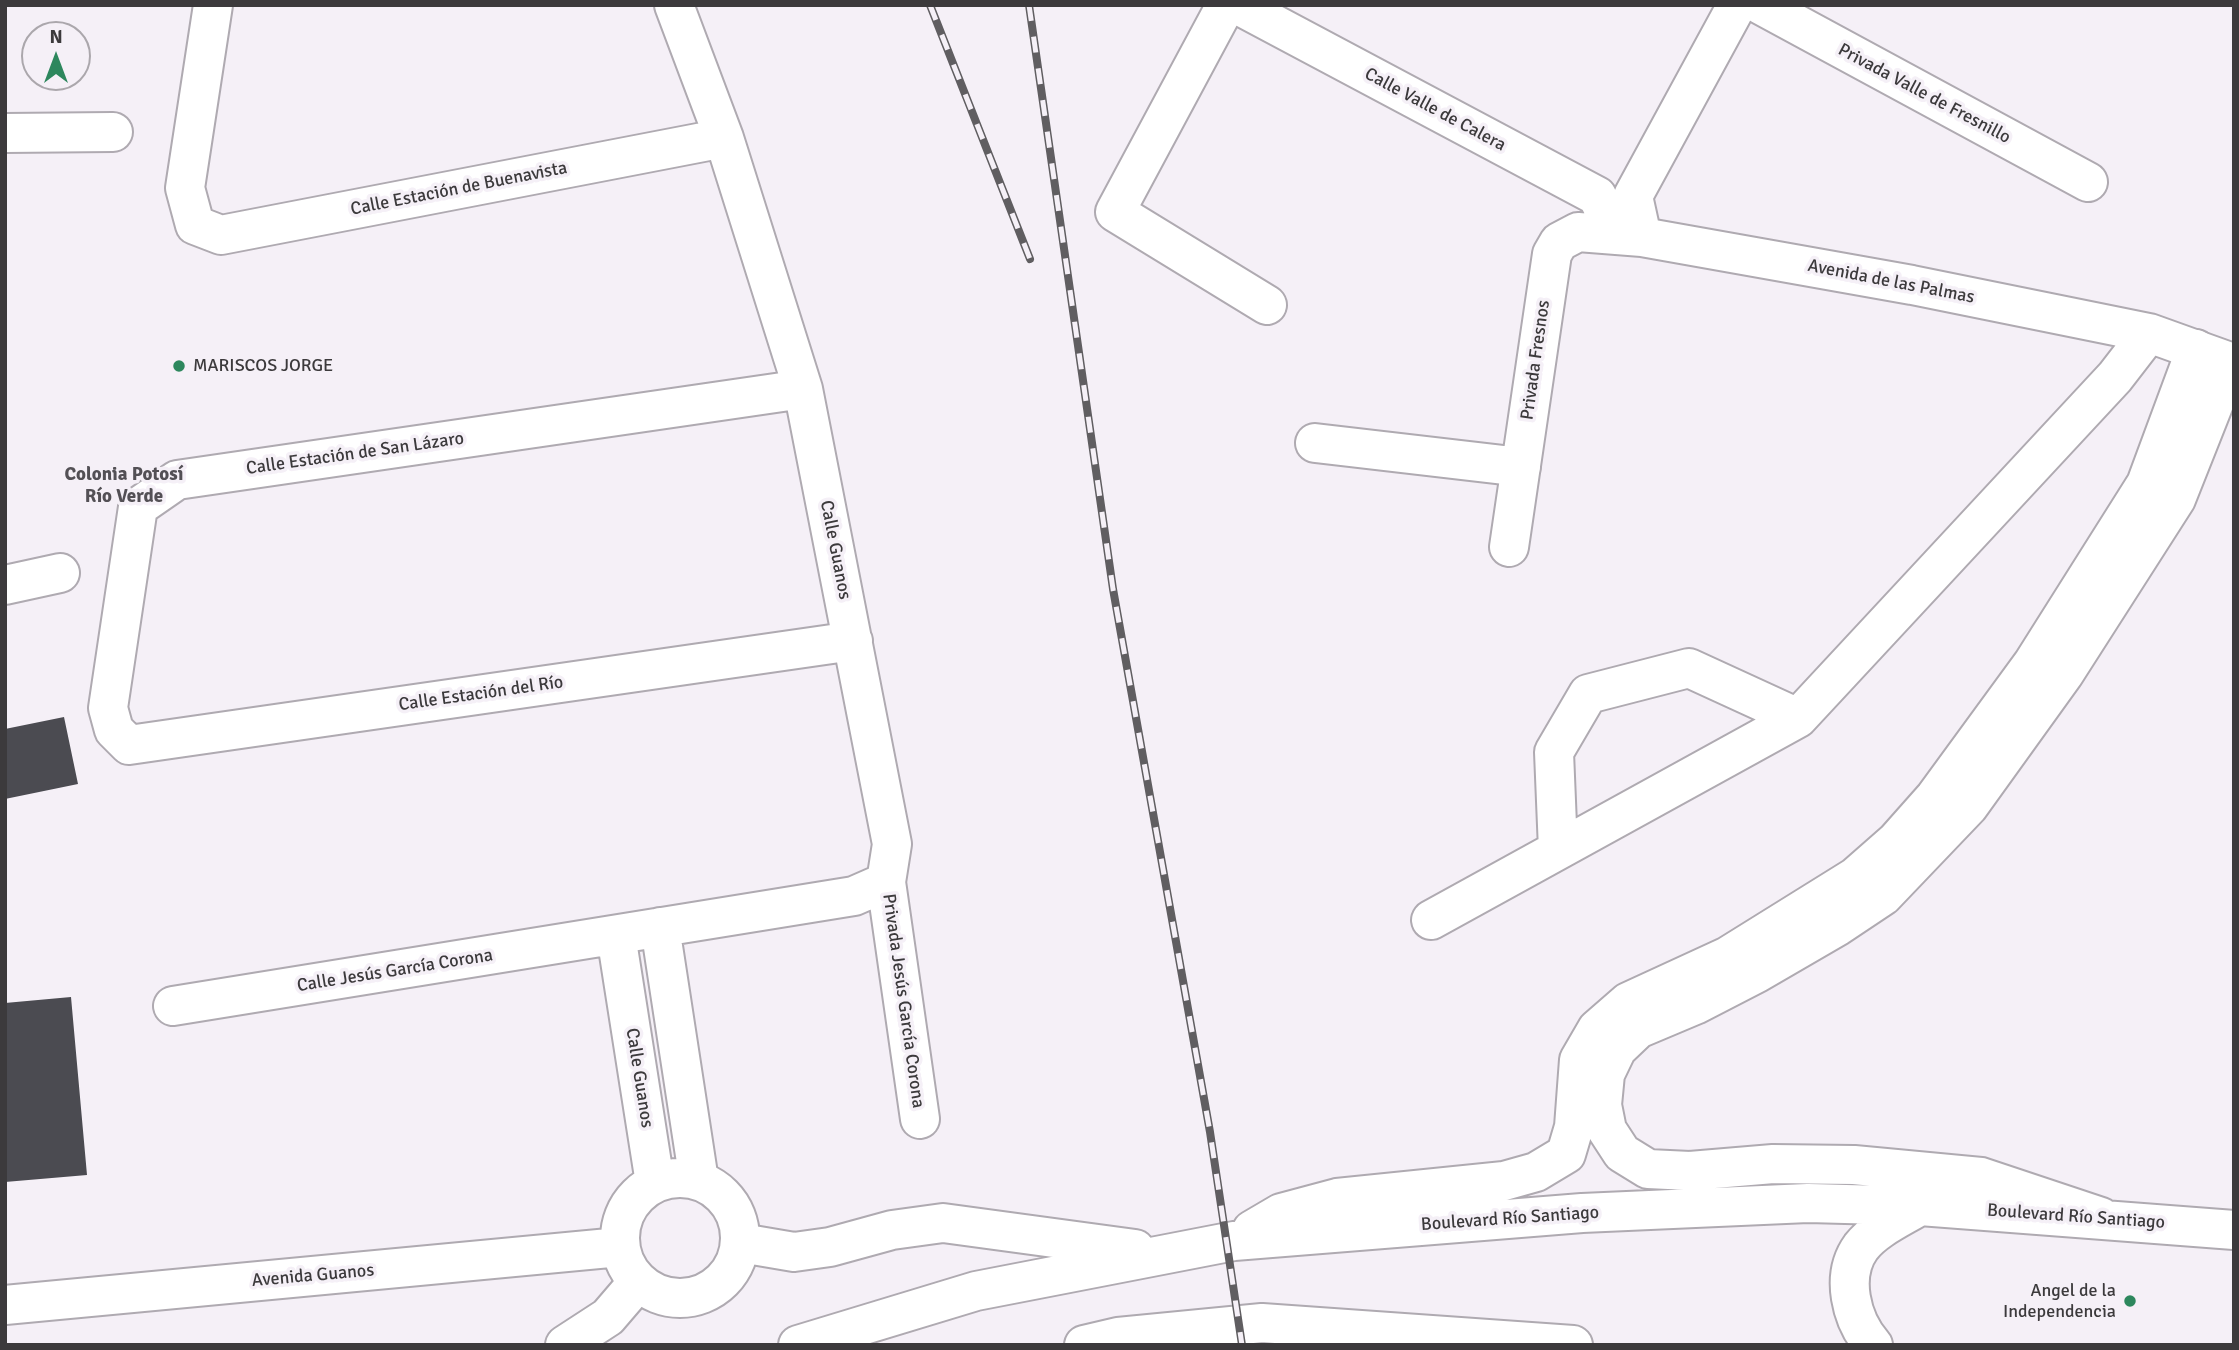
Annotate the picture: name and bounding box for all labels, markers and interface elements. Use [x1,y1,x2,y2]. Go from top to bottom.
north arrow [21,21,91,91]
text: N [49,25,63,49]
street label: Privada Valle de Fresnillo [1834,39,2014,149]
street label: Calle Valle de Calera [1361,64,1509,156]
street label: Calle Estación de Buenavista [349,157,569,221]
street label: Avenida de las Palmas [1806,255,1976,309]
street label: Privada Fresnos [1517,299,1555,421]
place label: MARISCOS JORGE [193,355,333,377]
marker: MARISCOS JORGE [171,358,187,374]
street label: Calle Estación de San Lázaro [245,428,465,480]
district label: Colonia Potosí Río Verde [65,464,183,508]
street label: Calle Guanos [815,499,855,601]
street label: Calle Estación del Río [397,672,565,716]
street label: Privada Jesús García Corona [877,892,929,1110]
street label: Calle Jesús García Corona [296,945,494,997]
street label: Calle Guanos [620,1027,658,1129]
street label: Boulevard Río Santiago [1986,1200,2166,1234]
street label: Boulevard Río Santiago [1420,1202,1600,1236]
street label: Avenida Guanos [251,1260,375,1292]
place label: Angel de la Independencia [2003,1280,2116,1322]
marker: Angel de la Independencia [2122,1293,2138,1309]

